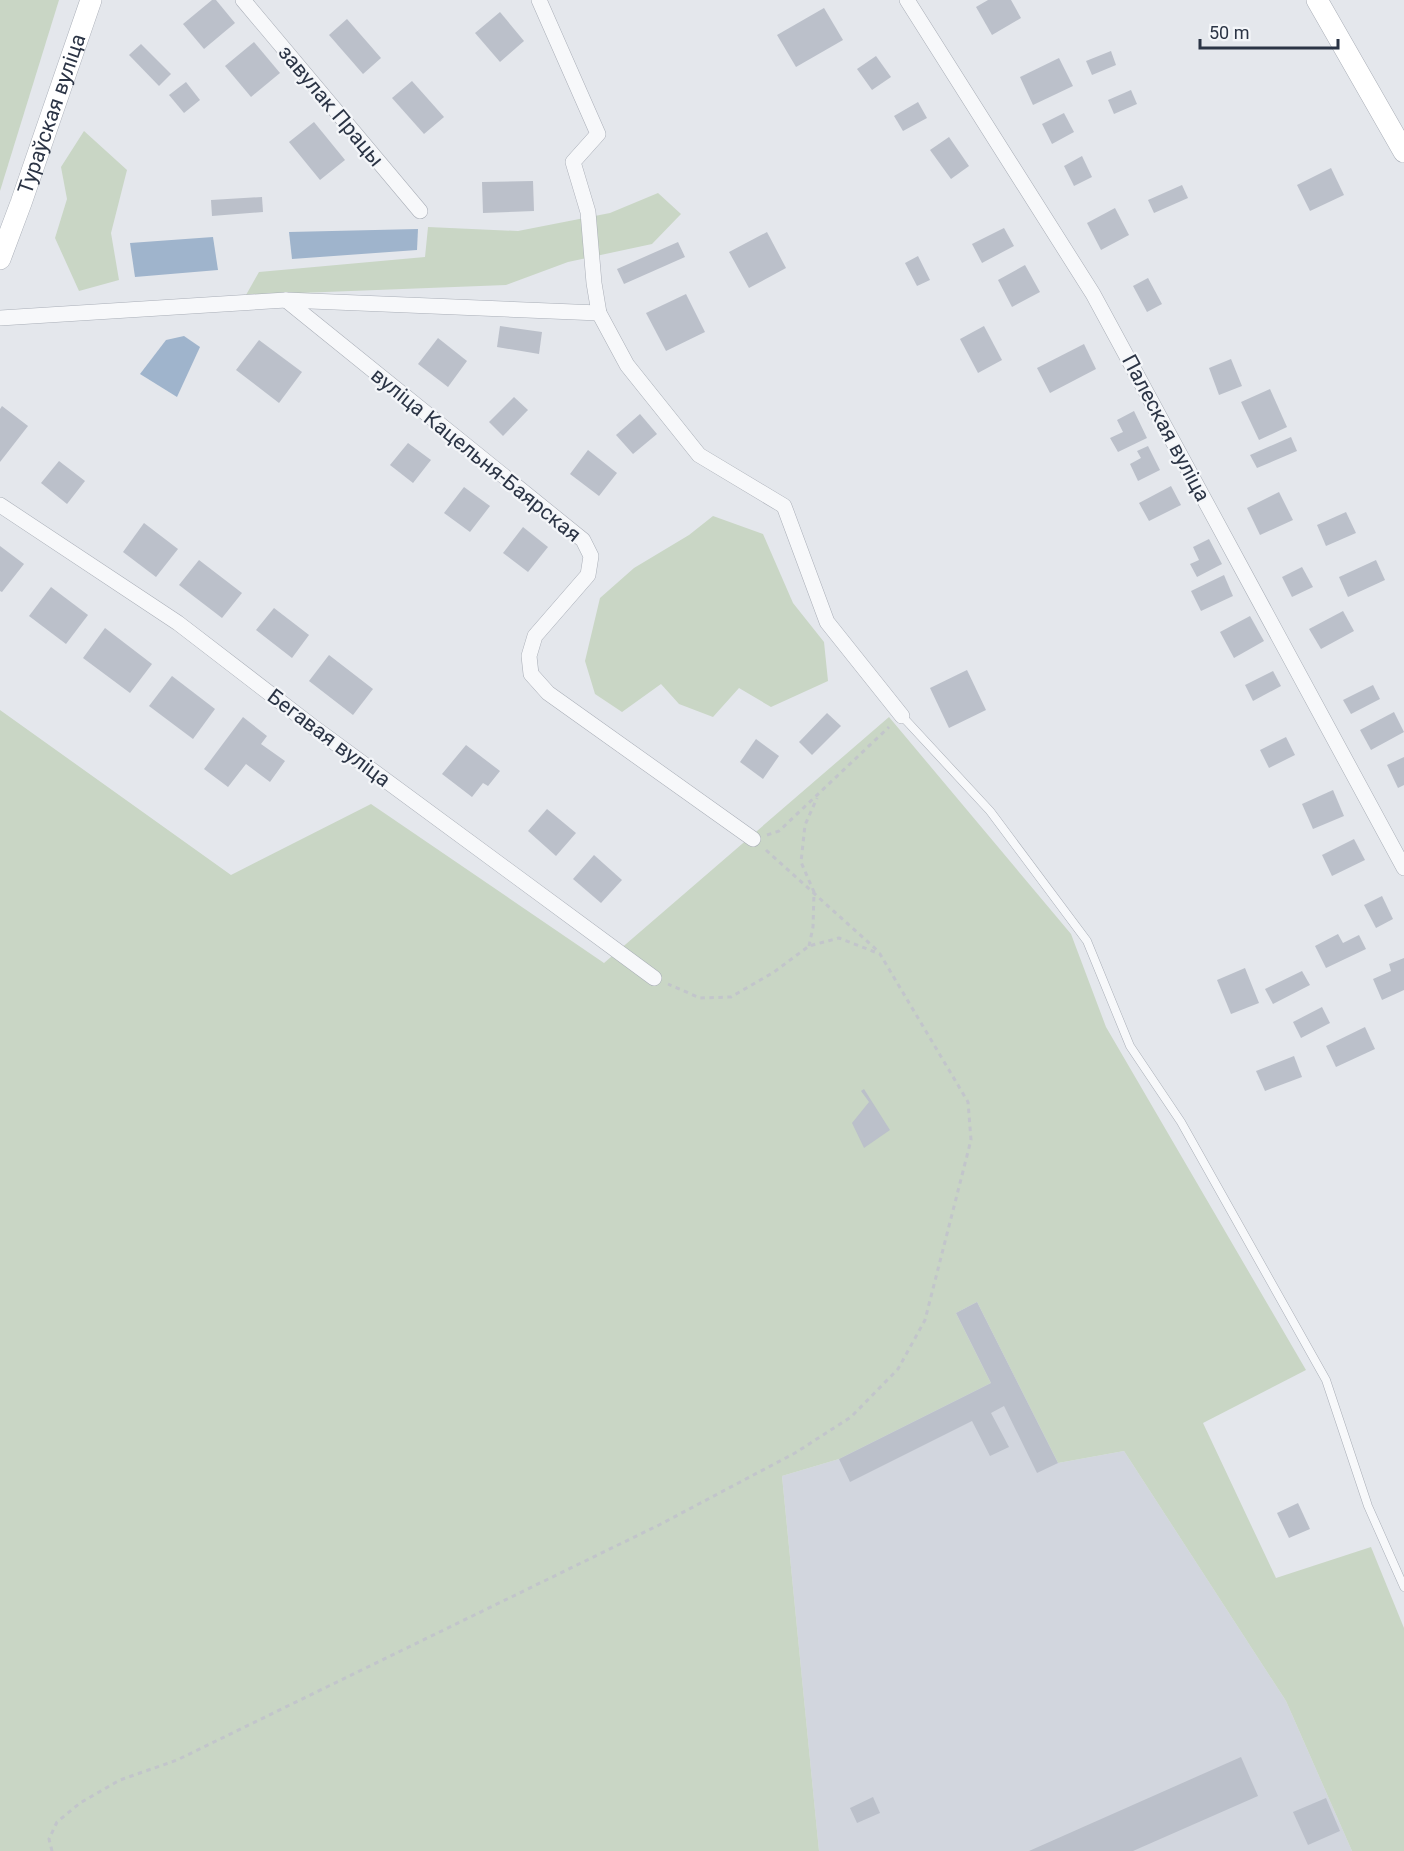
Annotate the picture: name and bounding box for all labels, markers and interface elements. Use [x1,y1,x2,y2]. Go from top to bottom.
scale bar [1200,12,1338,50]
text: 50 m [1209,22,1249,43]
street label: Тураўская вуліца [13,31,90,197]
street label: завулак Працы [273,41,389,171]
street label: Палеская вуліца [1117,351,1215,505]
street label: вуліца Кацельня-Баярская [366,363,586,547]
street label: Бегавая вуліца [263,684,395,792]

